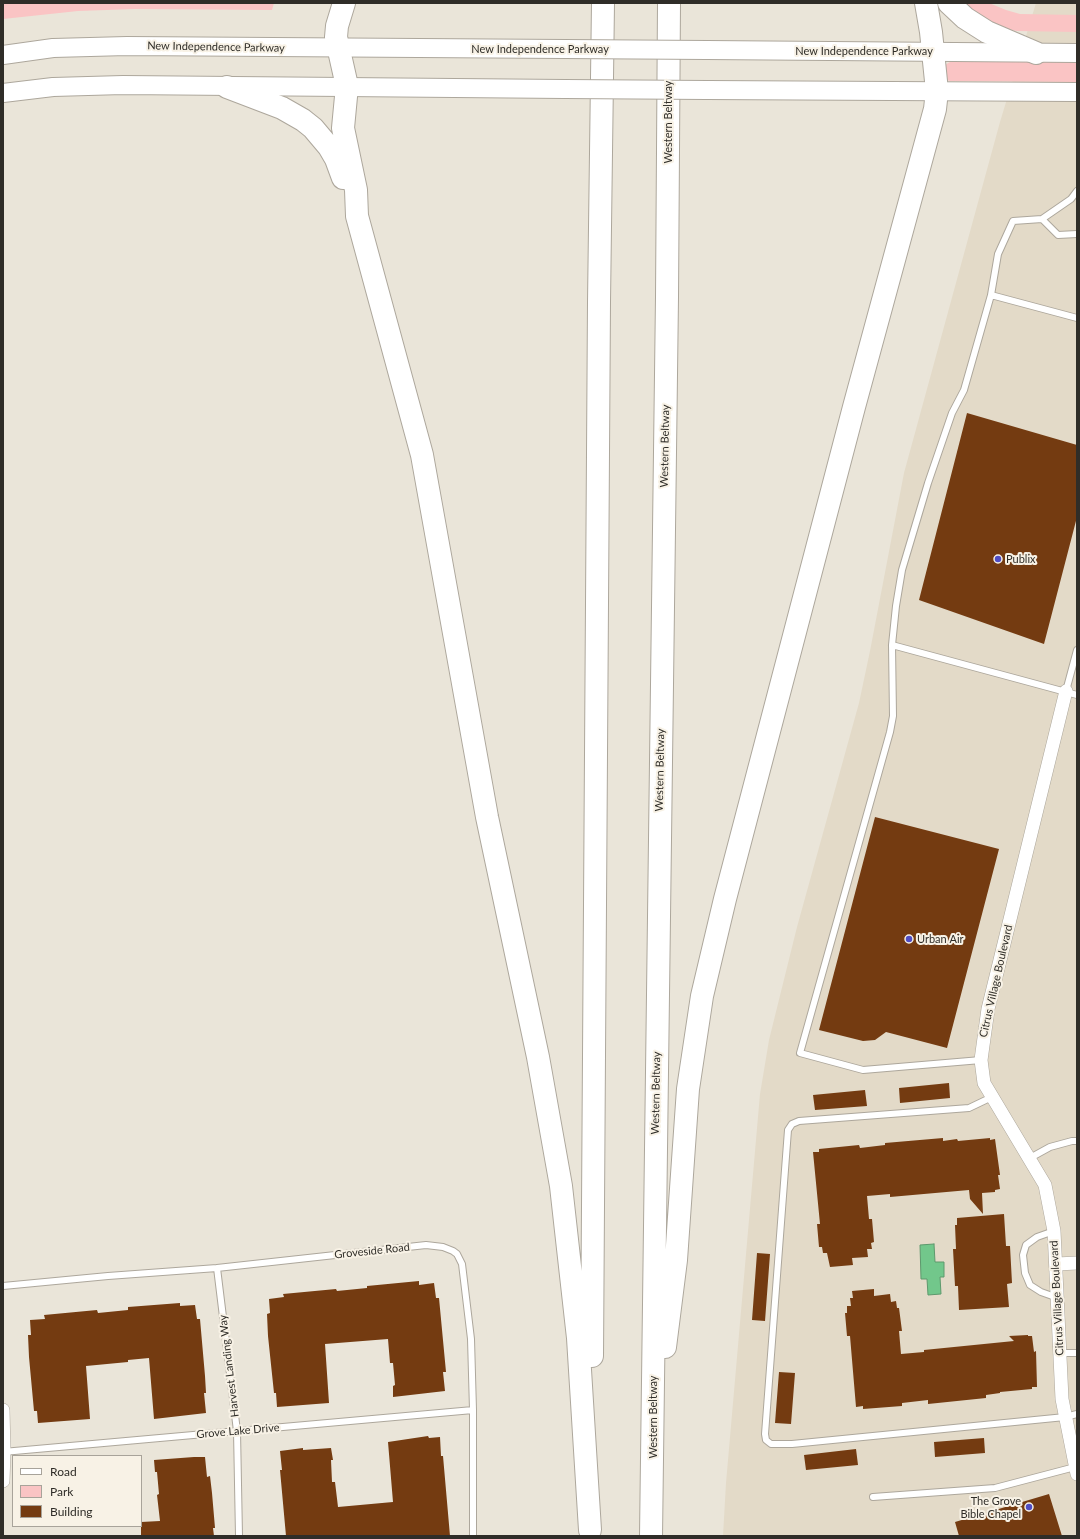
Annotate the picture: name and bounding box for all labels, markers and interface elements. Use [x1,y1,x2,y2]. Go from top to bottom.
street label: New Independence Parkway [147,39,285,55]
street label: New Independence Parkway [471,42,609,56]
street label: New Independence Parkway [795,44,933,58]
street label: Western Beltway [661,81,675,163]
street label: Western Beltway [658,404,672,488]
place label: Publix [1006,552,1036,566]
marker: Publix [993,554,1003,564]
street label: Western Beltway [653,728,667,812]
street label: Citrus Village Boulevard [977,923,1015,1039]
place label: Urban Air [917,932,964,946]
marker: Urban Air [904,934,914,944]
street label: Western Beltway [649,1051,663,1135]
street label: Groveside Road [334,1240,410,1262]
street label: Citrus Village Boulevard [1047,1240,1067,1356]
street label: Harvest Landing Way [216,1314,242,1418]
street label: Western Beltway [646,1376,660,1458]
street label: Grove Lake Drive [196,1421,280,1441]
legend [12,1455,142,1527]
text: Road [50,1464,77,1479]
text: Park [50,1484,73,1499]
place label: The Grove Bible Chapel [960,1494,1021,1520]
marker: The Grove Bible Chapel [1024,1502,1034,1512]
text: Building [50,1504,93,1519]

